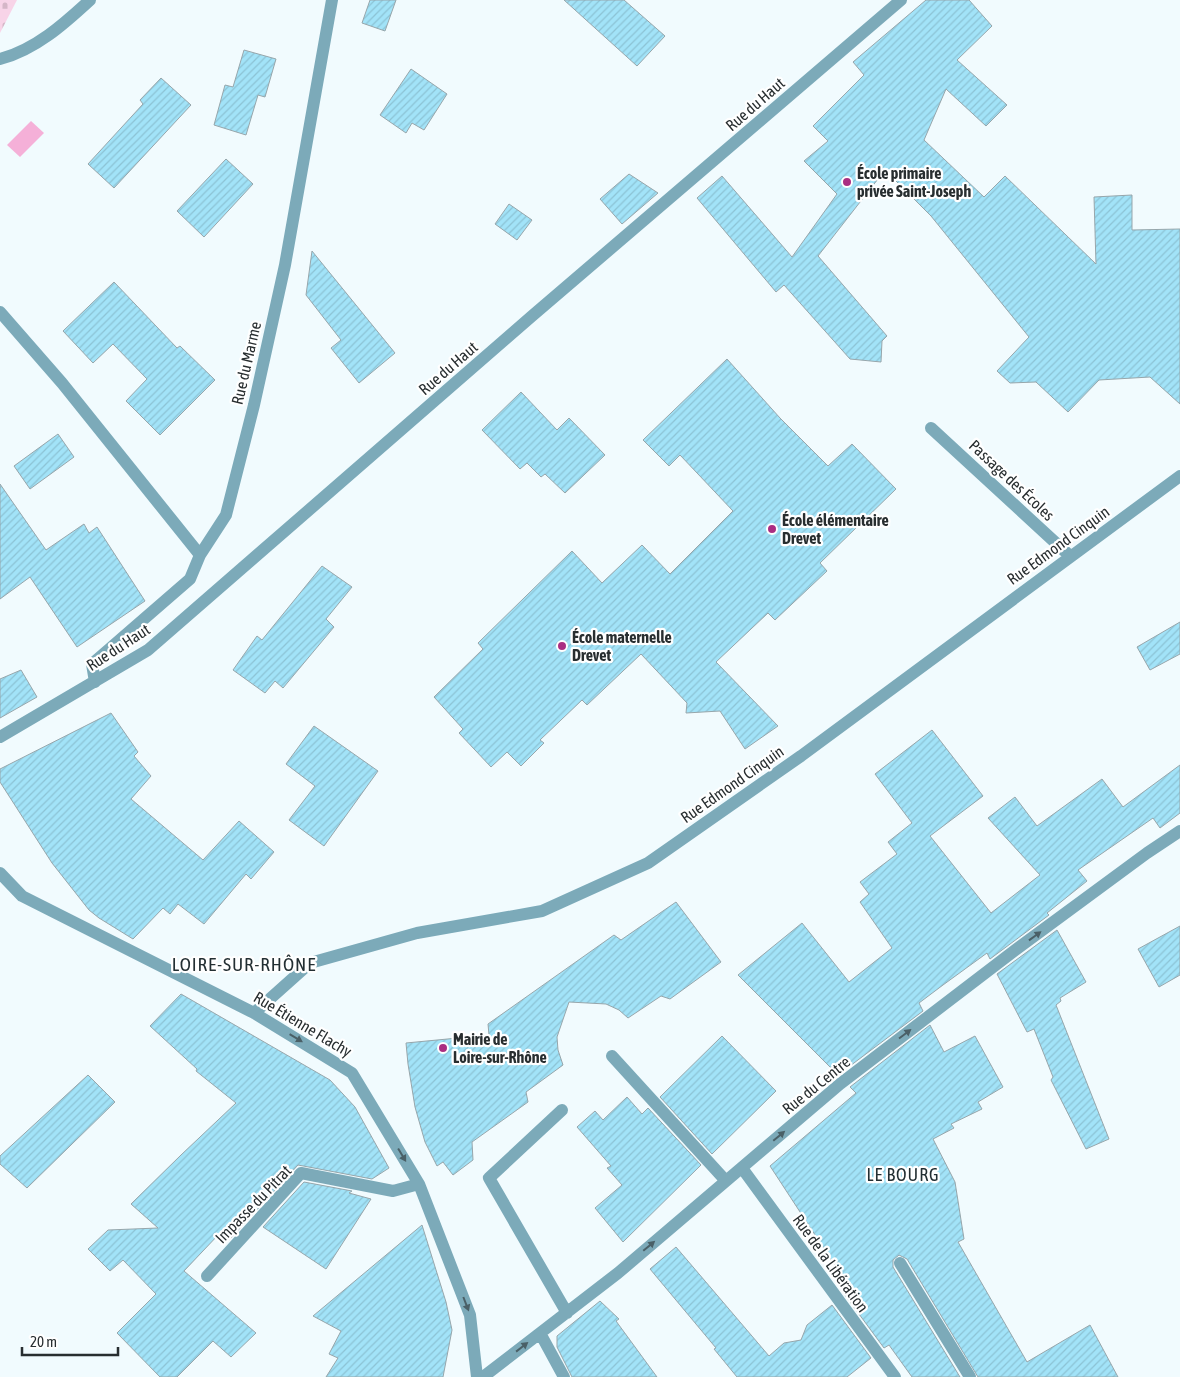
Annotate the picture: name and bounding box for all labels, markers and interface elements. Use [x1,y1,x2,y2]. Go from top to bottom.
street label: Rue du Haut [722,73,788,134]
place label: École primaire privée Saint-Joseph [857,164,971,200]
marker: École primaire privée Saint-Joseph [841,176,853,188]
street label: Rue du Marme [228,320,264,406]
street label: Rue du Haut [415,337,481,398]
street label: Passage des Écoles [965,436,1058,525]
street label: Rue Edmond Cinquin [1004,502,1113,589]
place label: École élémentaire Drevet [782,511,889,547]
marker: École élémentaire Drevet [766,523,778,535]
street label: Rue du Haut [83,620,153,674]
place label: École maternelle Drevet [572,628,672,664]
marker: École maternelle Drevet [556,640,568,652]
street label: Rue Edmond Cinquin [677,742,788,827]
one-way arrow [1028,931,1042,941]
district label: LOIRE-SUR-RHÔNE [172,953,316,975]
street label: Rue Étienne Flachy [250,988,356,1061]
one-way arrow [898,1029,912,1039]
place label: Mairie de Loire-sur-Rhône [453,1030,547,1066]
one-way arrow [289,1034,302,1043]
marker: Mairie de Loire-sur-Rhône [437,1042,449,1054]
street label: Rue du Centre [779,1052,853,1118]
one-way arrow [773,1131,785,1142]
one-way arrow [397,1149,406,1162]
street label: Impasse du Pitrat [211,1161,296,1247]
district label: LE BOURG [866,1164,940,1185]
street label: Rue de la Libération [790,1211,872,1315]
one-way arrow [642,1241,655,1252]
one-way arrow [462,1297,470,1311]
scale bar [22,1324,119,1356]
text: 20 m [30,1333,57,1350]
one-way arrow [515,1342,528,1353]

